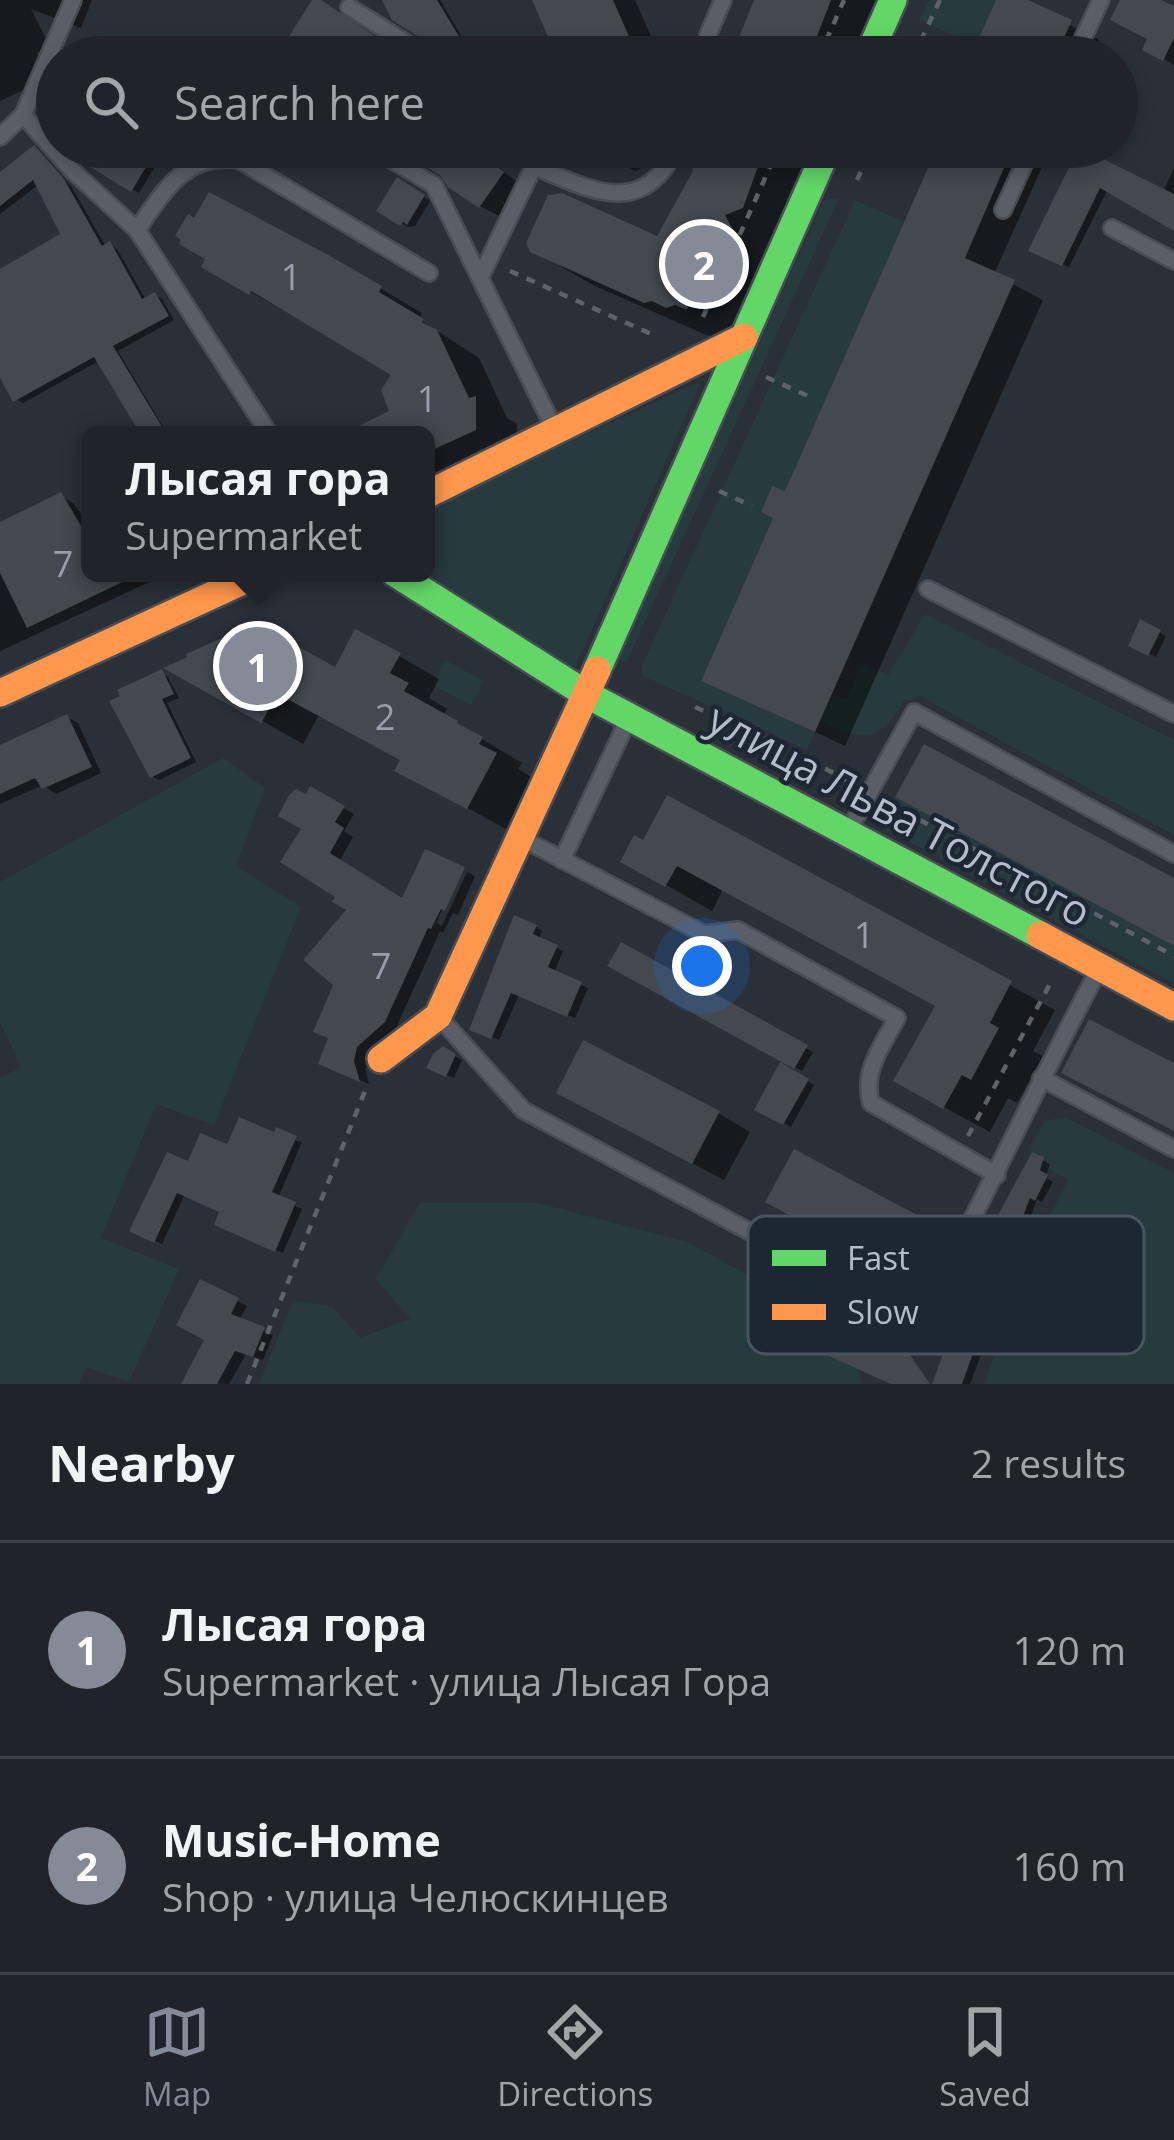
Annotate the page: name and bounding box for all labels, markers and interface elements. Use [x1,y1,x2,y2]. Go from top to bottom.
search box [36,36,1138,168]
icon: search [78,69,144,135]
text: Search here [174,72,425,133]
pin: 2 [665,219,743,309]
house number: 1 [281,252,301,301]
house number: 1 [417,374,437,423]
popup [81,426,435,582]
text: Лысая гора [125,447,391,508]
text: Supermarket [125,508,362,561]
house number: 7 [53,539,73,588]
pin: 1 [219,621,297,711]
street label: улица Льва Толстого [699,689,1101,939]
house number: 2 [375,692,395,741]
house number: 1 [854,910,874,959]
your location [672,936,732,996]
house number: 7 [371,941,391,990]
legend [748,1216,1144,1354]
text: Fast [847,1235,910,1280]
text: Slow [847,1289,919,1334]
text: Nearby [48,1427,235,1497]
text: 2 results [971,1436,1126,1489]
text: Лысая гора [162,1593,428,1654]
text: 1 [76,1623,98,1676]
text: 120 m [1013,1623,1126,1676]
text: Supermarket · улица Лысая Гора [162,1654,771,1707]
text: Music-Home [162,1809,441,1870]
text: 2 [76,1839,98,1892]
text: 160 m [1013,1839,1126,1892]
text: Shop · улица Челюскинцев [162,1870,669,1923]
tab: Map [143,1999,211,2116]
tab: Directions [497,1999,653,2116]
tab: Saved [939,1999,1031,2116]

